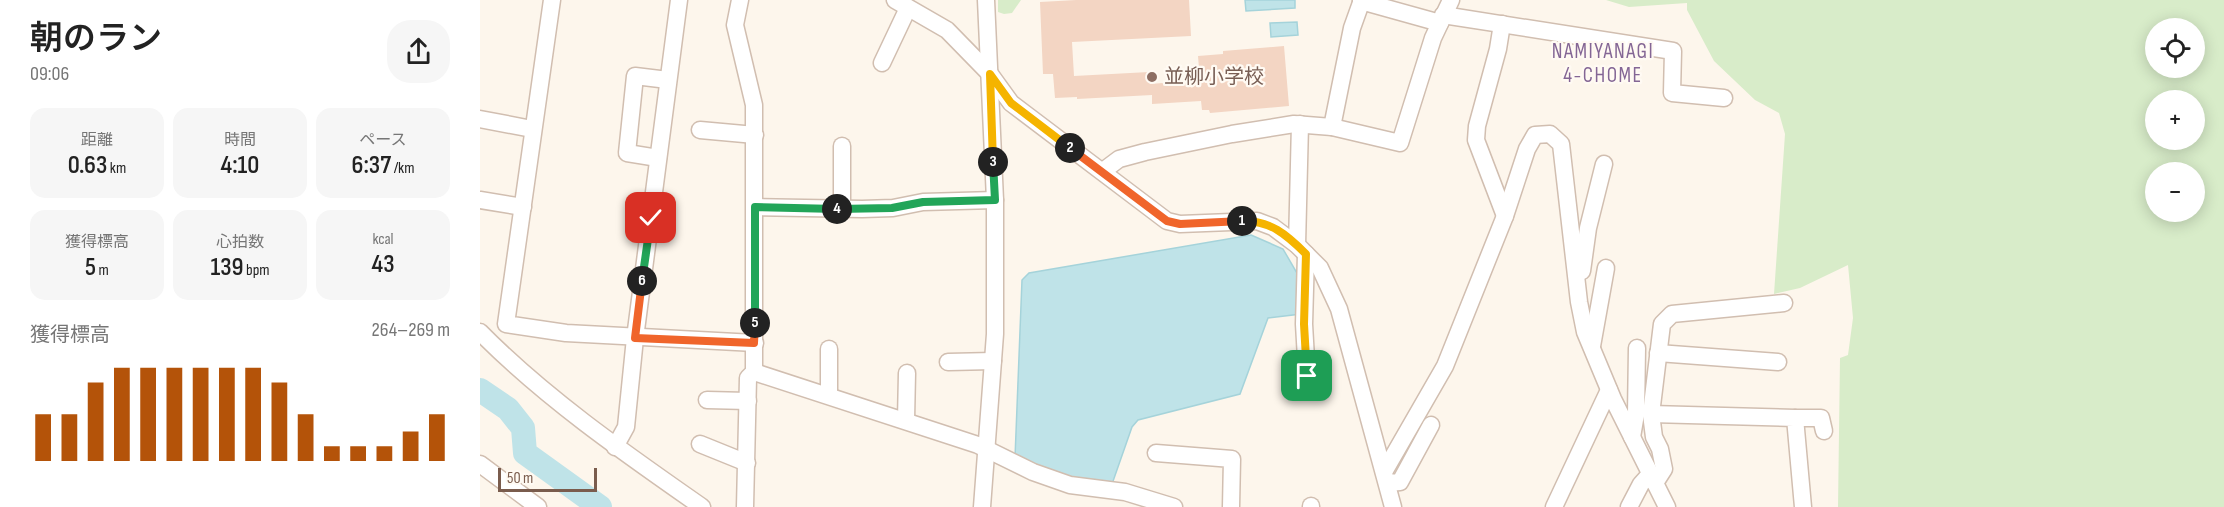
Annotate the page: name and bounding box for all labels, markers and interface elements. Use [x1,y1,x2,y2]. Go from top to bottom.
map controls [2145,18,2205,222]
button: locate [2145,18,2205,78]
text: 朝のラン [30,19,162,59]
button: share [387,20,450,83]
district label: NAMIYANAGI 4-CHOME [1552,39,1654,88]
text: 09:06 [30,62,69,86]
place label: 並柳小学校 [1164,65,1264,89]
marker: 並柳小学校 [1145,70,1159,84]
button: + [2145,90,2205,150]
text: 距離 [81,131,113,150]
text: 時間 [224,131,256,150]
text: ペース [359,131,407,150]
pin: 2 [1055,133,1085,163]
text: 2 [1066,138,1074,157]
pin: 3 [978,147,1008,177]
text: 0.63 [68,150,107,181]
text: 4:10 [221,150,259,181]
text: 6:37 [352,150,391,181]
text: 3 [989,152,997,171]
text: km [107,159,126,178]
text: /km [391,159,414,178]
button: − [2145,162,2205,222]
pin [625,192,676,243]
pin: 4 [822,194,852,224]
text: 4 [833,199,841,218]
icon: check [634,201,667,234]
pin: 1 [1227,206,1257,236]
text: 1 [1239,211,1245,230]
text: kcal [372,230,394,249]
text: 獲得標高 [65,233,129,252]
text: 心拍数 [216,233,264,252]
text: 43 [371,249,395,280]
text: 5 [85,252,96,283]
text: 139 [210,252,243,283]
text: m [96,261,109,280]
text: bpm [243,261,270,280]
pin: 6 [627,266,657,296]
text: 6 [638,271,646,290]
pin: 5 [740,308,770,338]
text: 5 [751,313,759,332]
text: 264–269 m [371,318,450,342]
text: 獲得標高 [30,323,110,347]
pin [1281,350,1332,401]
icon: arrive [1290,359,1323,392]
scale bar [498,465,597,492]
text: 50 m [507,469,533,488]

